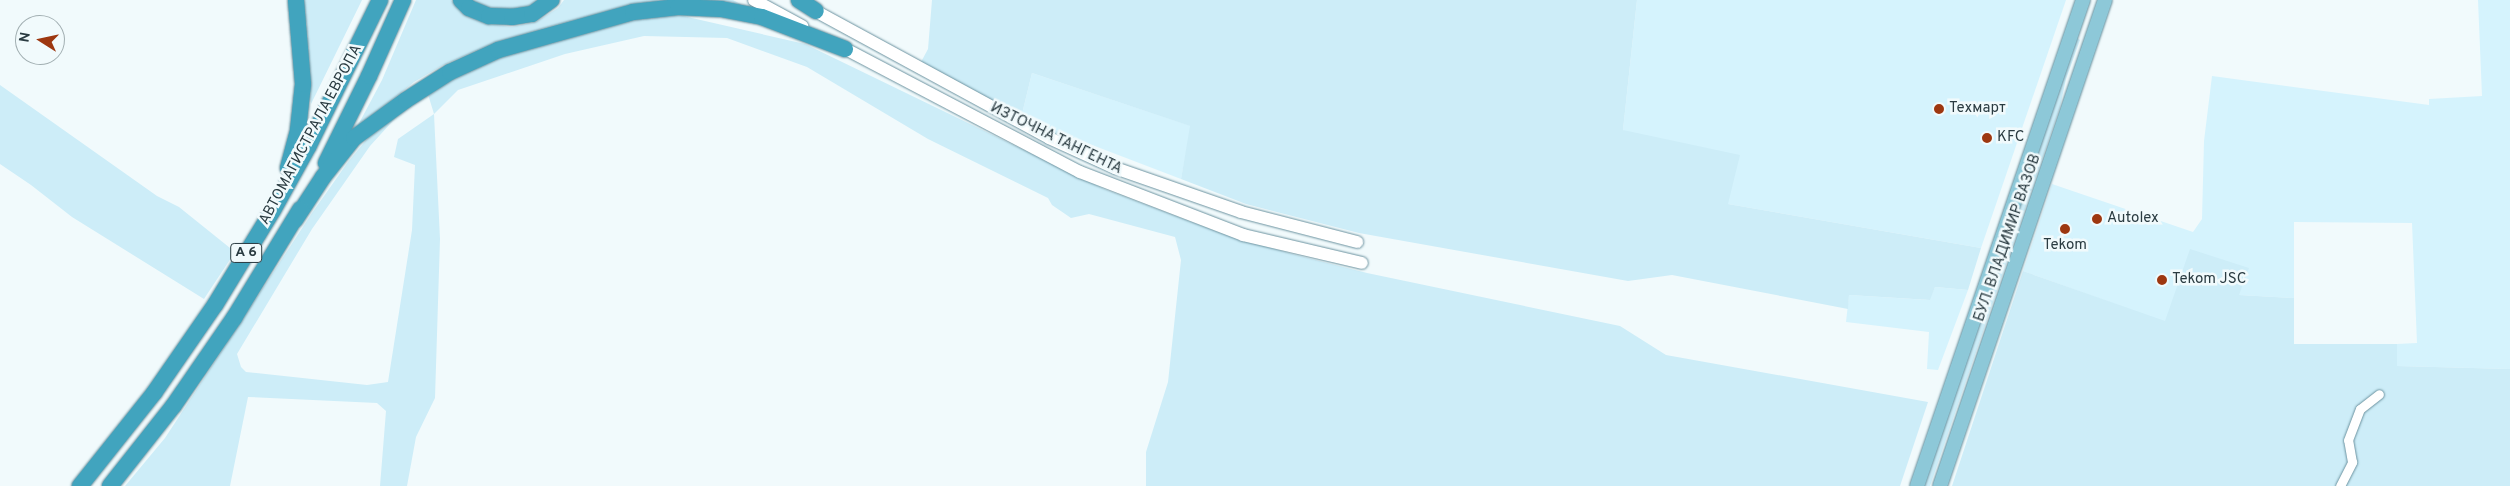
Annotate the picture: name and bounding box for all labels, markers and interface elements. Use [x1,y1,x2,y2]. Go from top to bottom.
north arrow [15,15,65,65]
text: N [16,31,35,44]
street label: АВТОМАГИСТРАЛА ЕВРОПА [256,42,366,228]
street label: ИЗТОЧНА ТАНГЕНТА [987,99,1125,179]
place label: Техмарт [1949,100,2006,118]
marker: Техмарт [1933,103,1945,115]
place label: KFC [1997,129,2025,147]
marker: KFC [1981,132,1993,144]
street label: БУЛ. ВЛАДИМИР ВАЗОВ [1971,152,2045,324]
place label: Autolex [2107,210,2159,228]
marker: Autolex [2091,213,2103,225]
marker: Tekom [2059,223,2071,235]
place label: Tekom [2043,237,2087,255]
road number: A 6 [230,242,262,264]
place label: Tekom JSC [2172,271,2246,289]
marker: Tekom JSC [2156,274,2168,286]

